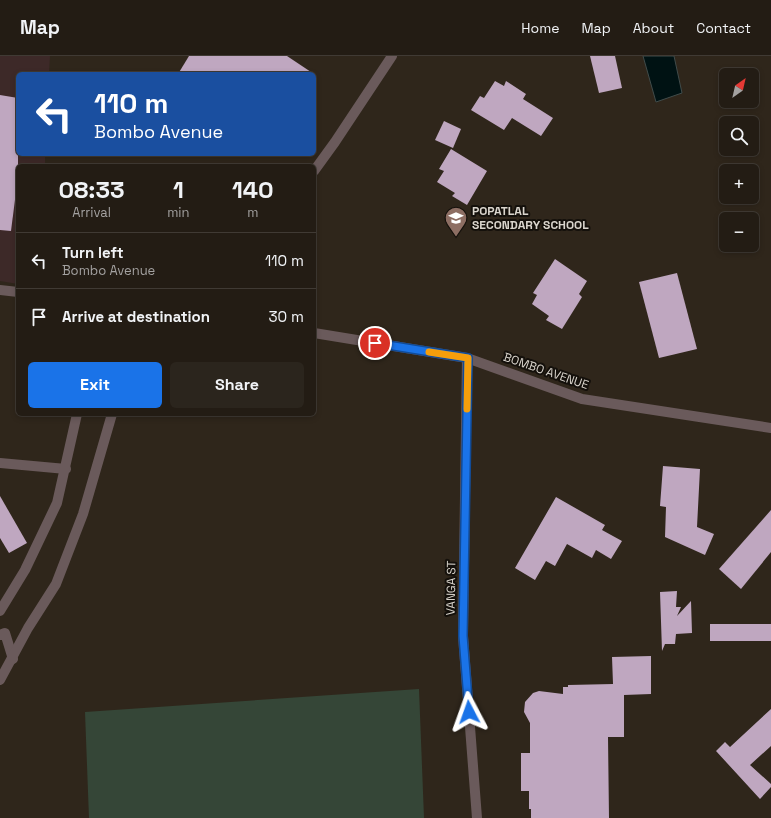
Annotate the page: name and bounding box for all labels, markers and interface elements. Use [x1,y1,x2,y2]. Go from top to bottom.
text: Map [20,15,60,40]
text: Home [521,19,559,37]
text: Map [581,19,611,37]
text: About [633,19,674,37]
text: Contact [696,19,751,37]
north arrow [719,68,759,108]
map controls [719,68,759,252]
text: 110 m [94,85,168,121]
icon: left [28,88,80,140]
button: search [719,116,759,156]
text: Bombo Avenue [94,120,223,143]
button: + [719,164,759,204]
text: 08:33 [58,174,125,205]
text: 1 [173,174,184,205]
text: 140 [232,174,274,205]
place label: POPATLAL SECONDARY SCHOOL [472,203,589,233]
text: Arrival [72,204,111,221]
text: min [167,204,189,221]
text: m [247,204,258,221]
school or university icon: POPATLAL SECONDARY SCHOOL [443,205,469,238]
button: − [719,212,759,252]
text: Turn left [62,243,124,262]
icon: left [28,250,50,272]
text: 110 m [265,251,304,270]
text: Bombo Avenue [62,262,155,279]
icon: arrive [28,306,50,328]
text: Arrive at destination [62,307,210,326]
text: 30 m [269,307,304,326]
pin [358,326,392,360]
icon: arrive [364,332,386,354]
street label: BOMBO AVENUE [501,349,591,393]
button: Exit [28,362,162,408]
button: Share [170,362,304,408]
street label: VANGA ST [443,560,459,616]
position arrow [448,691,490,733]

